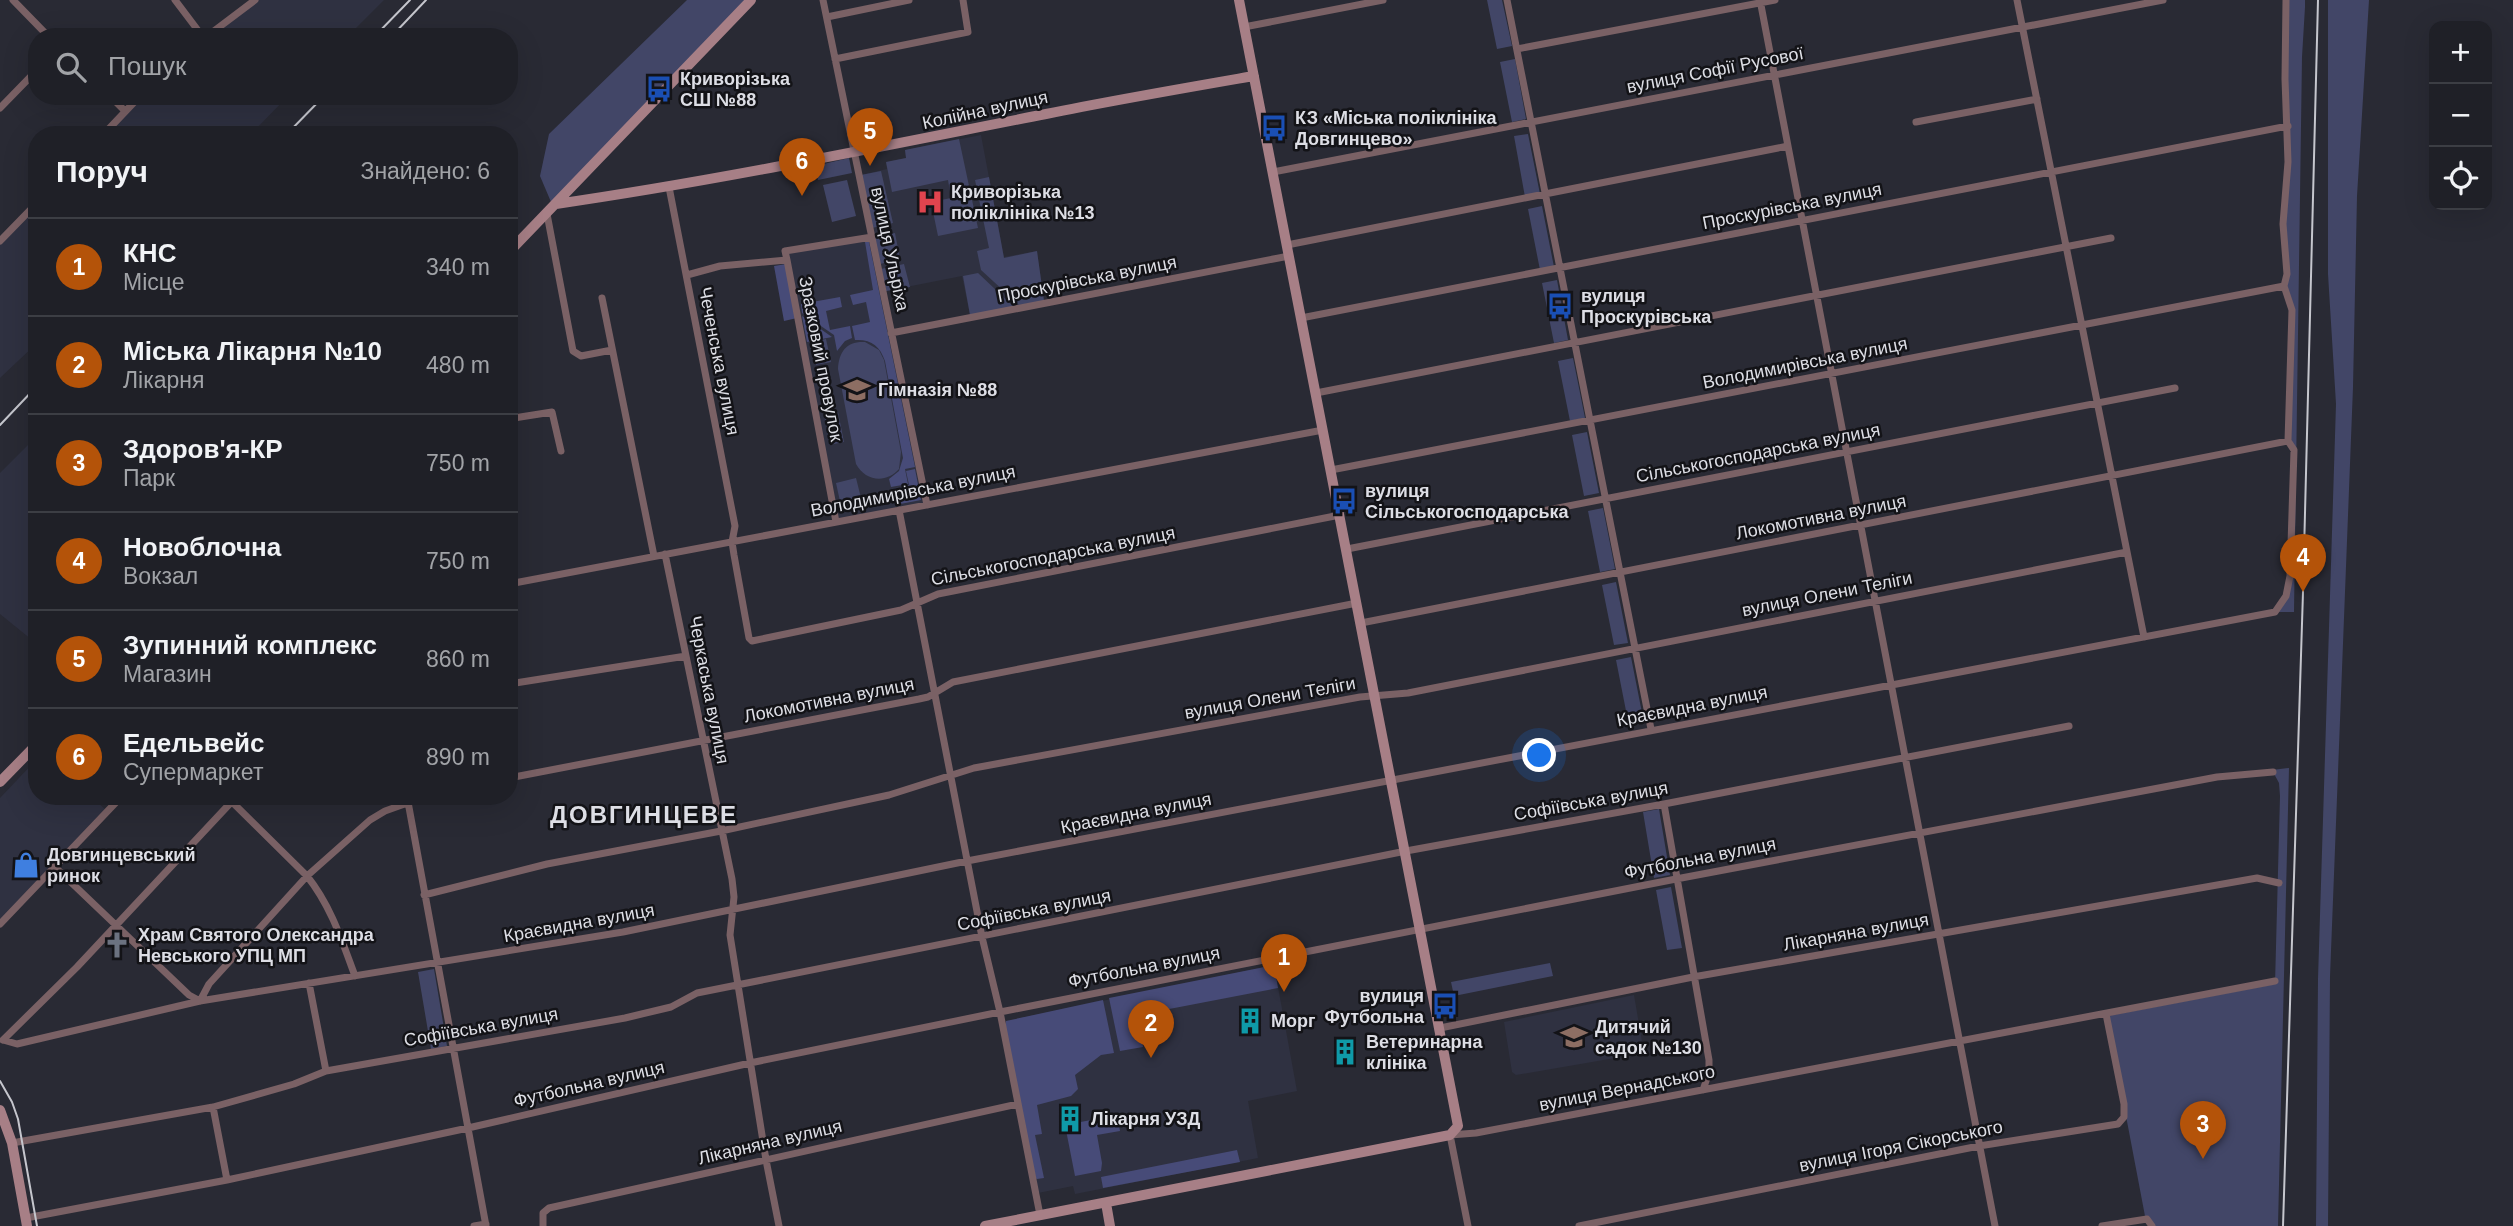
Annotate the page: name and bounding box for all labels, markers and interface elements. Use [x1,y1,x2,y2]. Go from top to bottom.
map controls [2429,21,2492,210]
button: + [2429,21,2492,84]
search box [28,28,518,105]
street label: вулиця Софії Русової [1625,43,1805,97]
icon: search [52,48,90,86]
text: Пошук [108,51,186,81]
place label: Криворізька СШ №88 [680,69,791,110]
bus stop icon: Криворізька СШ №88 [644,74,674,104]
button: − [2429,84,2492,147]
street label: Колійна вулиця [920,87,1050,133]
pin: 5 [847,108,893,166]
place label: КЗ «Міська поліклініка Довгинцево» [1295,108,1497,149]
bus stop icon: КЗ «Міська поліклініка Довгинцево» [1259,113,1289,143]
pin: 6 [779,138,825,196]
button: locate [2429,147,2492,210]
text: Поруч [56,155,148,188]
text: Знайдено: 6 [360,158,490,184]
street label: Проскурівська вулиця [1701,179,1883,233]
place label: Криворізька поліклініка №13 [951,182,1095,223]
street label: вулиця Ульріха [867,185,913,314]
hospital icon: Криворізька поліклініка №13 [915,187,945,217]
text: КНС [123,238,176,268]
street label: Проскурівська вулиця [996,252,1178,306]
text: 1 [73,254,85,280]
text: 340 m [426,254,490,280]
text: Місце [123,269,184,295]
street label: Зразковий провулок [795,275,847,443]
street label: Чеченська вулиця [695,285,743,437]
place label: вулиця Проскурівська [1581,286,1712,327]
bus stop icon: вулиця Проскурівська [1545,291,1575,321]
street label: Володимирівська вулиця [1701,333,1909,393]
text: Міська Лікарня №10 [123,336,382,366]
text: 2 [73,352,85,378]
text: 480 m [426,352,490,378]
text: Лікарня [123,367,205,393]
school or university icon: Гімназія №88 [842,375,872,405]
place label: Гімназія №88 [878,380,997,400]
street label: Сільськогосподарська вулиця [1634,419,1882,487]
text: Здоров'я-КР [123,434,283,464]
text: 3 [73,450,85,476]
text: 750 m [426,450,490,476]
street label: Володимирівська вулиця [809,461,1017,521]
text: Парк [123,465,175,491]
place label: вулиця Сільськогосподарська [1365,481,1570,522]
bus stop icon: вулиця Сільськогосподарська [1329,486,1359,516]
street label: Локомотивна вулиця [1734,491,1908,543]
street label: Сільськогосподарська вулиця [929,522,1177,590]
text: Новоблочна [123,532,281,562]
pin: 4 [2280,534,2326,592]
text: 4 [73,548,85,574]
text: 750 m [426,548,490,574]
text: Вокзал [123,563,198,589]
street label: вулиця Олени Теліги [1740,568,1914,620]
street label: Черкаська вулиця [685,614,733,766]
text: Зупинний комплекс [123,630,377,660]
text: 5 [73,646,85,672]
text: 860 m [426,646,490,672]
text: Магазин [123,661,212,687]
street label: вулиця Олени Теліги [1183,673,1357,723]
street label: Локомотивна вулиця [742,674,916,726]
street label: Краєвидна вулиця [1615,682,1769,730]
text: Едельвейс [123,728,264,758]
your location [1522,738,1556,772]
text: 6 [73,744,85,770]
text: 890 m [426,744,490,770]
text: Супермаркет [123,759,263,785]
street label: Софіївська вулиця [1512,778,1670,824]
street label: Краєвидна вулиця [1059,789,1213,837]
district label: ДОВГИНЦЕВЕ [550,801,738,828]
street label: Футбольна вулиця [1622,833,1778,883]
place label: Довгинцевський ринок [47,845,195,886]
shop icon: Довгинцевський ринок [11,850,41,880]
street label: Софіївська вулиця [955,885,1113,935]
street label: Краєвидна вулиця [502,900,656,946]
street label: Лікарняна вулиця [1782,909,1930,955]
place label: Храм Святого Олександра Невського УПЦ МП [138,925,375,966]
church icon: Храм Святого Олександра Невського УПЦ МП [102,930,132,960]
pin: 1 [1261,934,1307,992]
street label: Футбольна вулиця [1066,942,1222,992]
place label: вулиця Футбольна [1325,986,1425,1027]
bus stop icon: вулиця Футбольна [1430,991,1460,1021]
pin: 2 [1128,1000,1174,1058]
street label: Софіївська вулиця [402,1004,560,1050]
building icon: Морг [1235,1006,1265,1036]
place label: Морг [1271,1011,1316,1031]
place label: Дитячий садок №130 [1595,1017,1702,1058]
school or university icon: Дитячий садок №130 [1559,1022,1589,1052]
place label: Ветеринарна клініка [1366,1032,1483,1073]
building icon: Ветеринарна клініка [1330,1037,1360,1067]
street label: Футбольна вулиця [512,1057,666,1111]
street label: вулиця Вернадського [1537,1061,1717,1115]
pin: 3 [2180,1101,2226,1159]
building icon: Лікарня УЗД [1055,1104,1085,1134]
place label: Лікарня УЗД [1091,1109,1200,1129]
street label: Лікарняна вулиця [696,1116,844,1168]
street label: вулиця Ігоря Сікорського [1798,1116,2004,1176]

